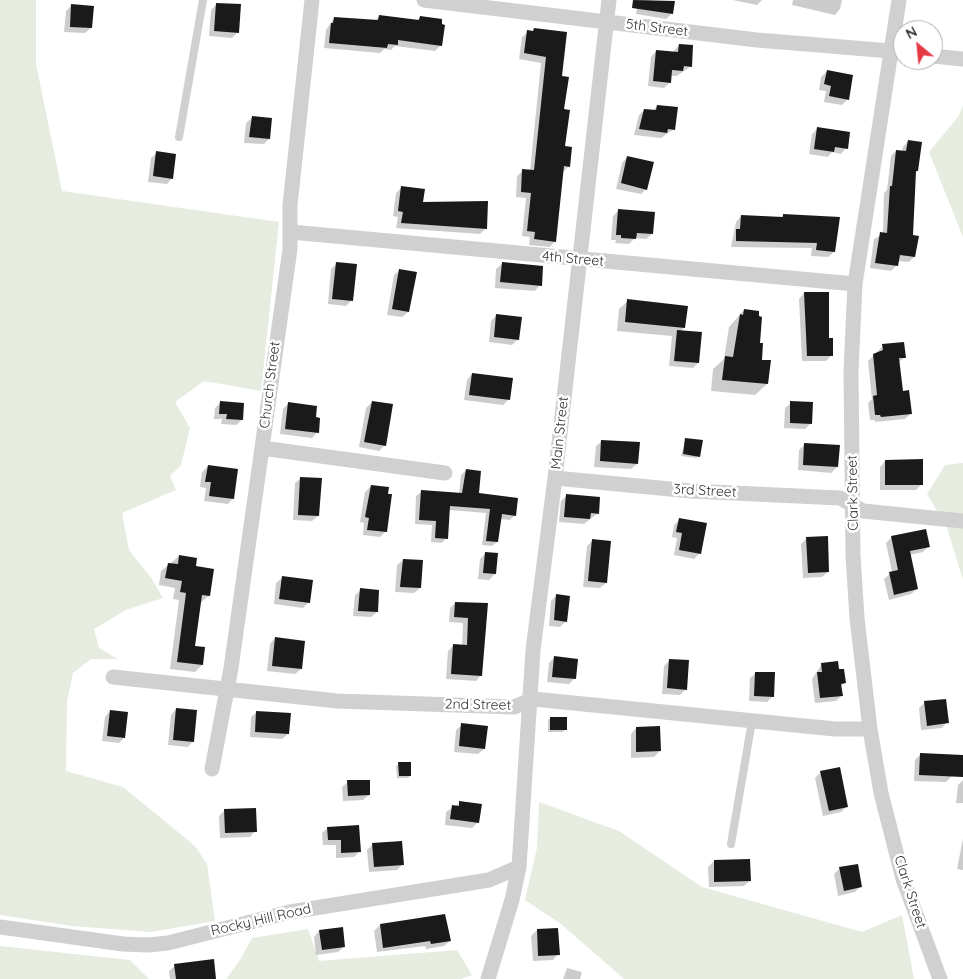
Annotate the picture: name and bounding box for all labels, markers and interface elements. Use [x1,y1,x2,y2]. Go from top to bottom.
street label: 5th Street [625,16,689,40]
north arrow [893,20,943,70]
text: N [903,22,920,43]
street label: 4th Street [541,248,605,270]
street label: Church Street [256,341,284,429]
street label: Main Street [548,396,572,470]
street label: Clark Street [844,455,862,531]
street label: 3rd Street [673,481,737,501]
street label: 2nd Street [445,696,511,714]
street label: Clark Street [890,853,930,931]
street label: Rocky Hill Road [209,900,313,940]

